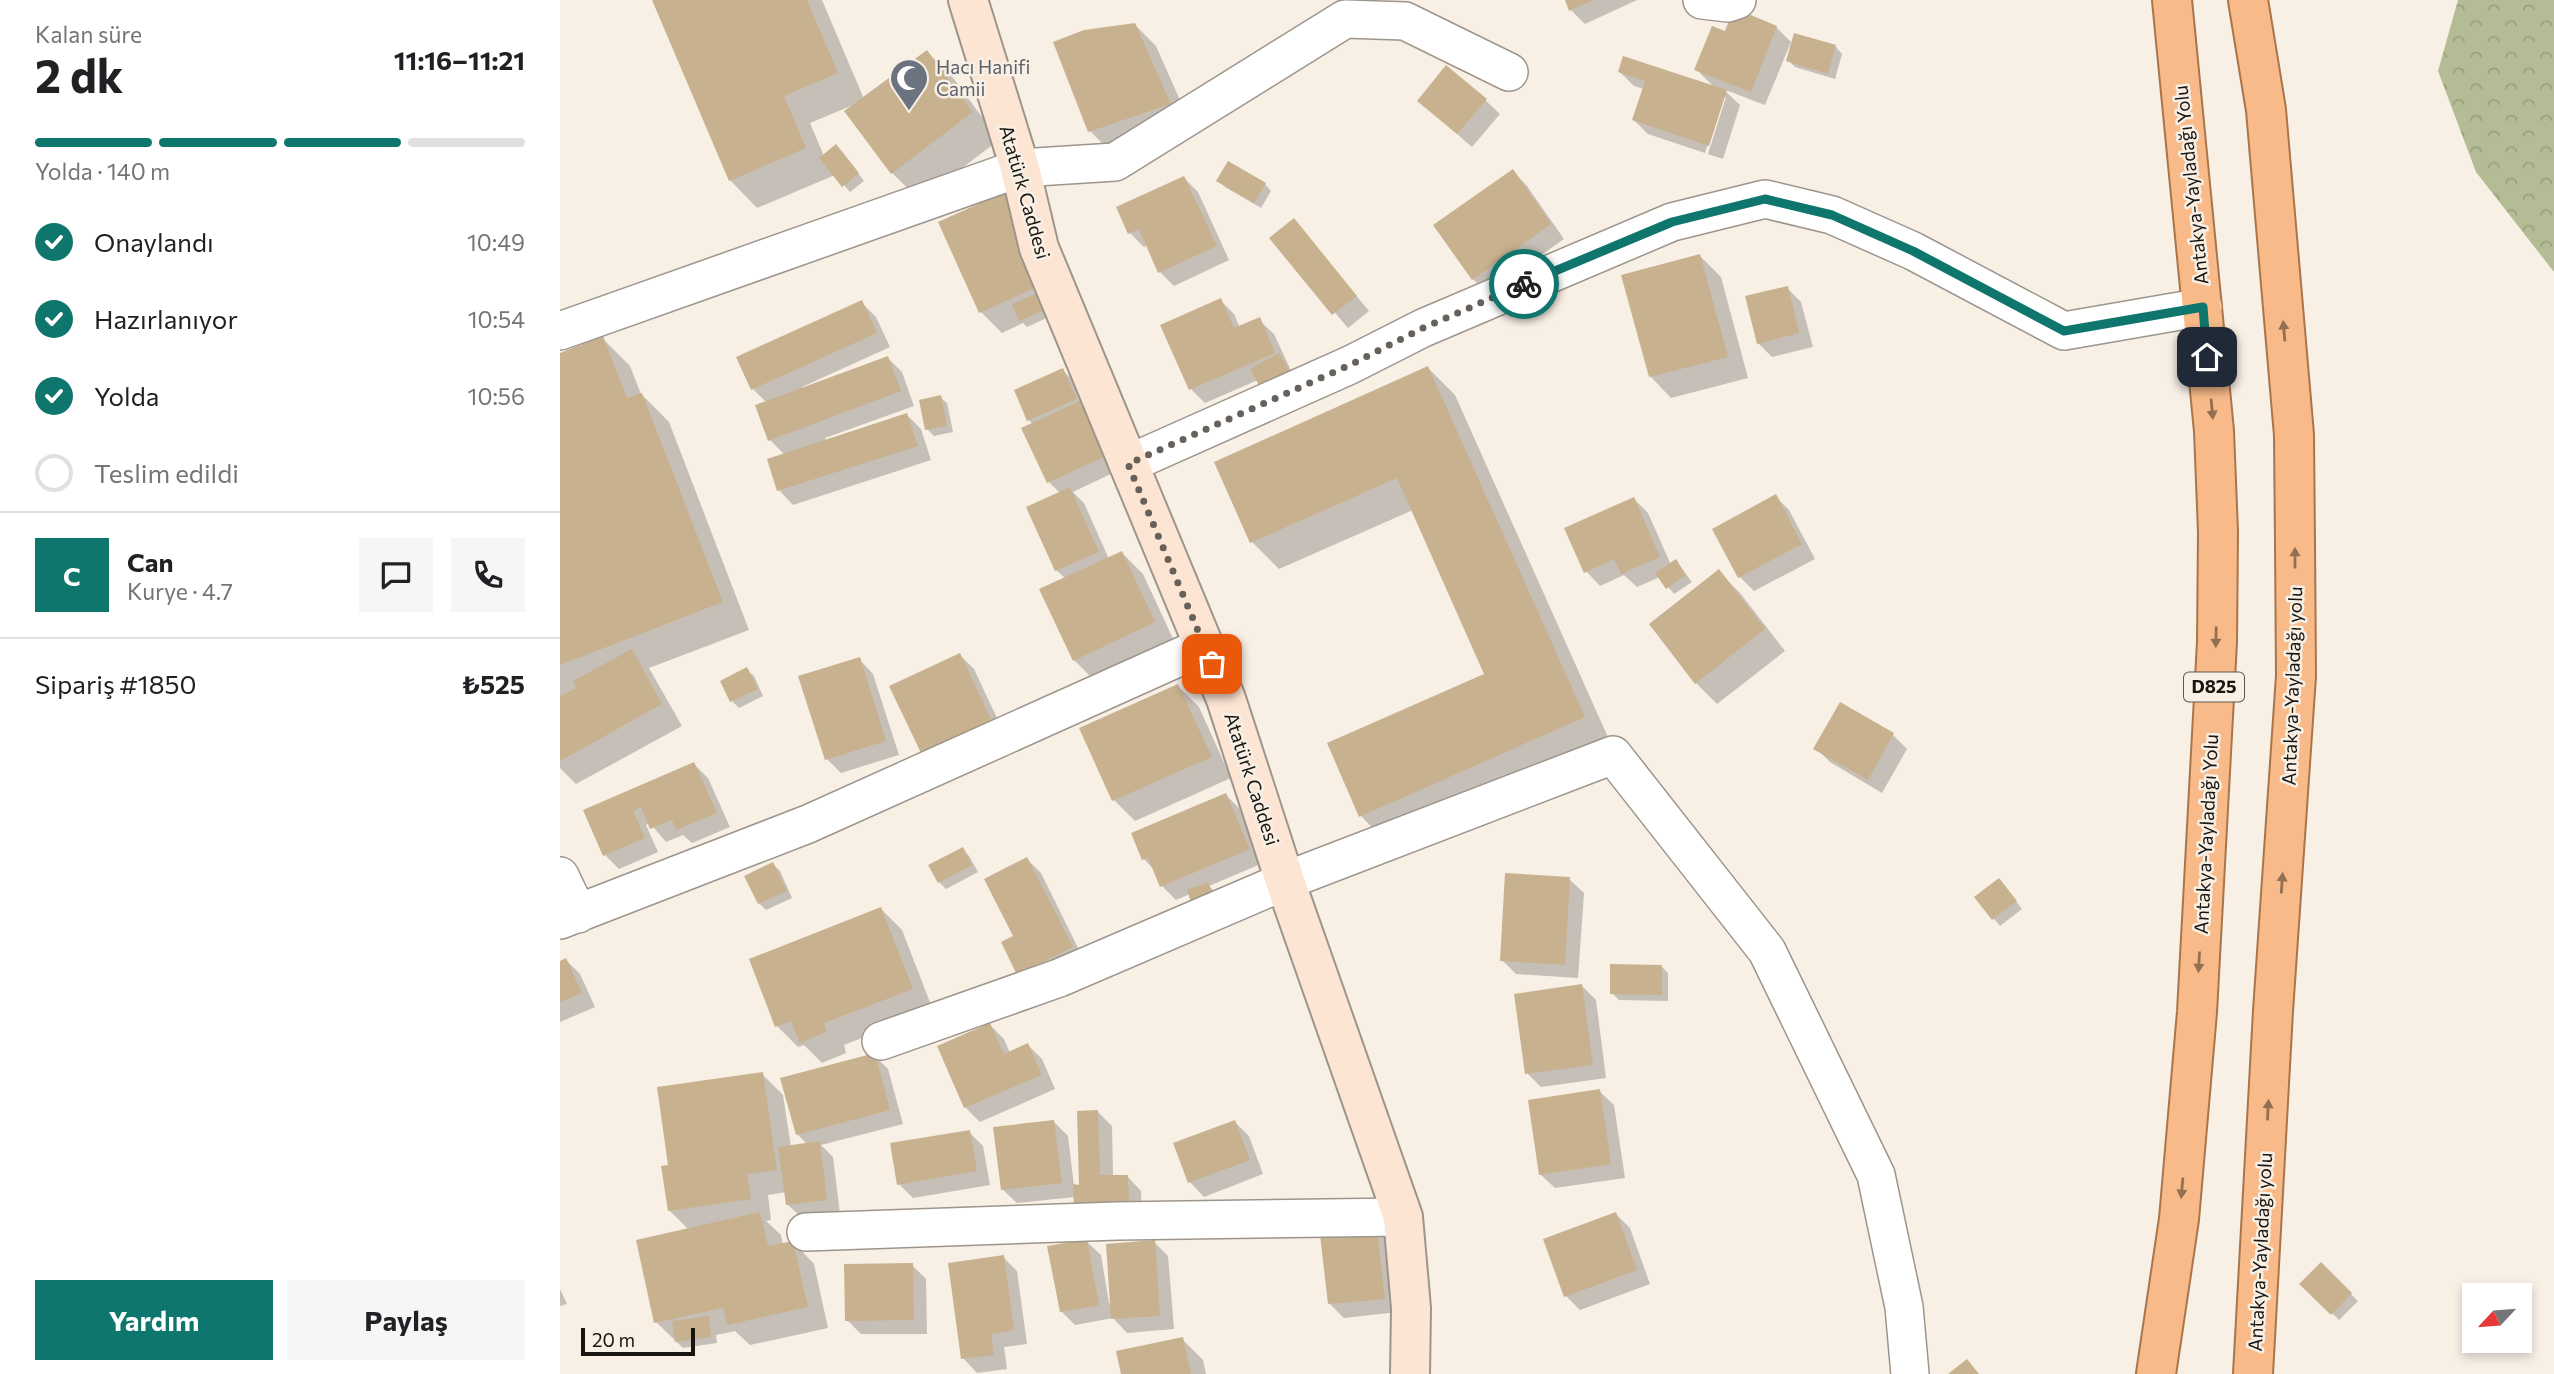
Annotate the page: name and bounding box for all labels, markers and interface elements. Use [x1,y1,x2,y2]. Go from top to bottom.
text: Kalan süre [35,20,142,48]
text: 11:16–11:21 [394,44,525,75]
text: 2 dk [35,46,123,102]
place label: Hacı Hanifi Camii [936,55,1030,100]
mosque icon: Hacı Hanifi Camii [888,57,930,112]
street label: Antakya-Yayladağı Yolu [2169,84,2212,286]
street label: Atatürk Caddesi [995,122,1056,262]
text: Yolda · 140 m [35,157,170,185]
icon: check [35,223,73,261]
text: Onaylandı [94,226,214,257]
text: 10:49 [467,228,525,256]
courier [1489,249,1559,319]
icon: bike [1505,265,1543,303]
icon: check [35,300,73,338]
text: Hazırlanıyor [94,303,238,334]
text: 10:54 [468,305,525,333]
one-way arrow [2278,320,2289,342]
pin [2177,327,2237,387]
icon: home [2188,338,2226,376]
icon: check [35,377,73,415]
text: Yolda [94,380,159,411]
text: 10:56 [468,382,525,410]
one-way arrow [2207,399,2218,421]
text: Teslim edildi [94,457,239,488]
button: chat [359,538,433,612]
button: phone [451,538,525,612]
text: Can [127,546,174,577]
one-way arrow [2289,547,2301,569]
text: C [63,560,81,591]
text: Kurye · 4.7 [127,577,233,605]
street label: Antakya-Yayladağı yolu [2277,586,2306,786]
one-way arrow [2211,626,2222,648]
pin [1182,634,1242,694]
icon: bag [1193,645,1231,683]
text: Sipariş #1850 [35,668,196,699]
text: ₺525 [462,668,525,699]
road number: D825 [2184,672,2244,702]
street label: Atatürk Caddesi [1220,709,1285,848]
street label: Antakya-Yayladağı Yolu [2189,733,2222,935]
one-way arrow [2277,872,2288,894]
one-way arrow [2194,951,2205,973]
one-way arrow [2262,1099,2273,1121]
street label: Antakya-Yayladağı yolu [2243,1152,2276,1352]
one-way arrow [2176,1178,2187,1200]
button: Yardım [35,1280,273,1360]
button: Paylaş [287,1280,525,1360]
north arrow [2462,1283,2532,1353]
map controls [2462,1283,2532,1353]
scale bar [581,1325,695,1357]
text: 20 m [592,1328,635,1351]

